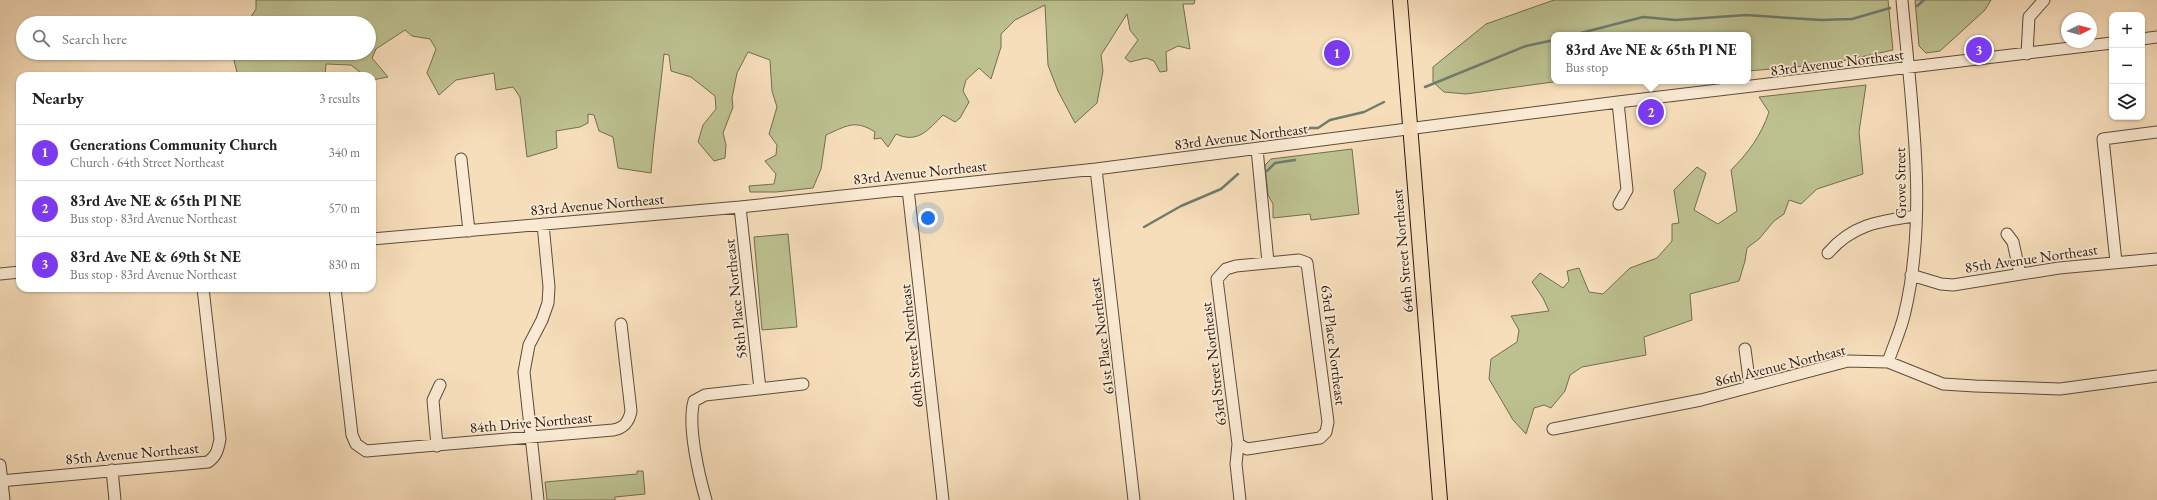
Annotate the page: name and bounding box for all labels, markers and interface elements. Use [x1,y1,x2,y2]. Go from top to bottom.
north arrow [2061,12,2097,48]
map controls [2109,12,2145,120]
button: + [2109,12,2145,48]
search box [16,16,376,60]
icon: search [30,27,52,49]
text: Search here [62,29,127,48]
popup [1551,32,1751,84]
pin: 3 [1966,35,1992,65]
pin: 1 [1324,38,1350,68]
text: 83rd Ave NE & 65th Pl NE [1565,40,1737,59]
street label: 83rd Avenue Northeast [1769,44,1905,80]
button: − [2109,48,2145,84]
text: Bus stop [1565,59,1608,76]
button: layers [2109,84,2145,120]
text: Nearby [32,87,84,109]
text: 3 results [319,90,360,107]
pin: 2 [1638,97,1664,127]
street label: 83rd Avenue Northeast [1173,118,1309,154]
text: Generations Community Church [70,135,277,154]
text: 1 [42,144,48,161]
text: 340 m [329,144,360,161]
street label: Grove Street [1890,147,1910,219]
text: Church · 64th Street Northeast [70,154,224,171]
street label: 83rd Avenue Northeast [852,156,988,188]
street label: 64th Street Northeast [1387,188,1417,314]
street label: 83rd Avenue Northeast [529,189,665,219]
text: 83rd Ave NE & 65th Pl NE [70,191,241,210]
text: 2 [42,200,48,217]
text: 570 m [329,200,360,217]
your location [918,208,938,228]
text: Bus stop · 83rd Avenue Northeast [70,210,237,227]
street label: 58th Place Northeast [719,238,751,360]
street label: 85th Avenue Northeast [1963,239,2099,277]
text: 83rd Ave NE & 69th St NE [70,247,241,266]
text: 3 [42,256,48,273]
text: 830 m [329,256,360,273]
text: Bus stop · 83rd Avenue Northeast [70,266,237,283]
street label: 61st Place Northeast [1084,276,1118,396]
street label: 60th Street Northeast [895,283,927,409]
street label: 63rd Place Northeast [1317,284,1351,406]
street label: 63rd Street Northeast [1196,301,1230,427]
street label: 86th Avenue Northeast [1713,340,1848,390]
street label: 84th Drive Northeast [469,407,593,437]
street label: 85th Avenue Northeast [64,438,200,468]

